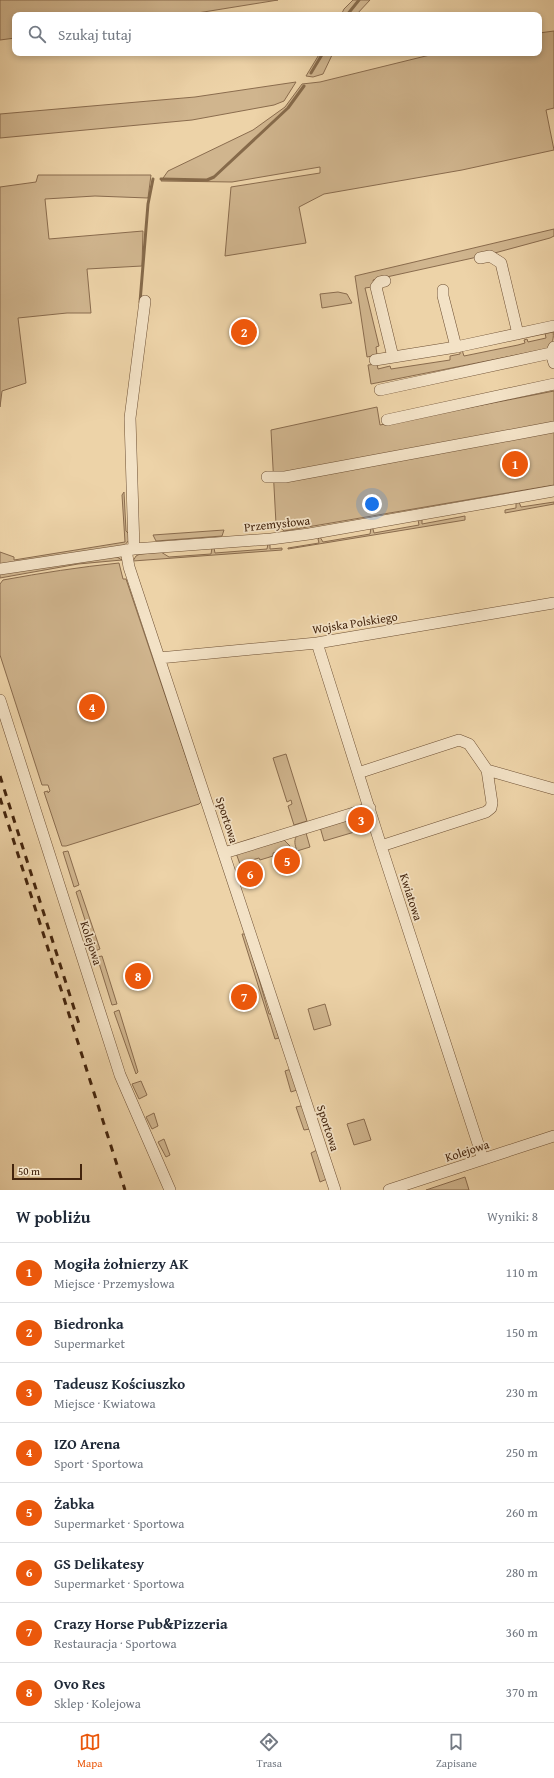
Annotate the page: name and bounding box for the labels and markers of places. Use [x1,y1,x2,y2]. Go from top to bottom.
pin: 2 [231,317,257,347]
pin: 1 [502,449,528,479]
pin: 4 [79,692,105,722]
pin: 3 [348,805,374,835]
pin: 5 [274,846,300,876]
pin: 6 [237,859,263,889]
pin: 8 [125,961,151,991]
pin: 7 [231,982,257,1012]

